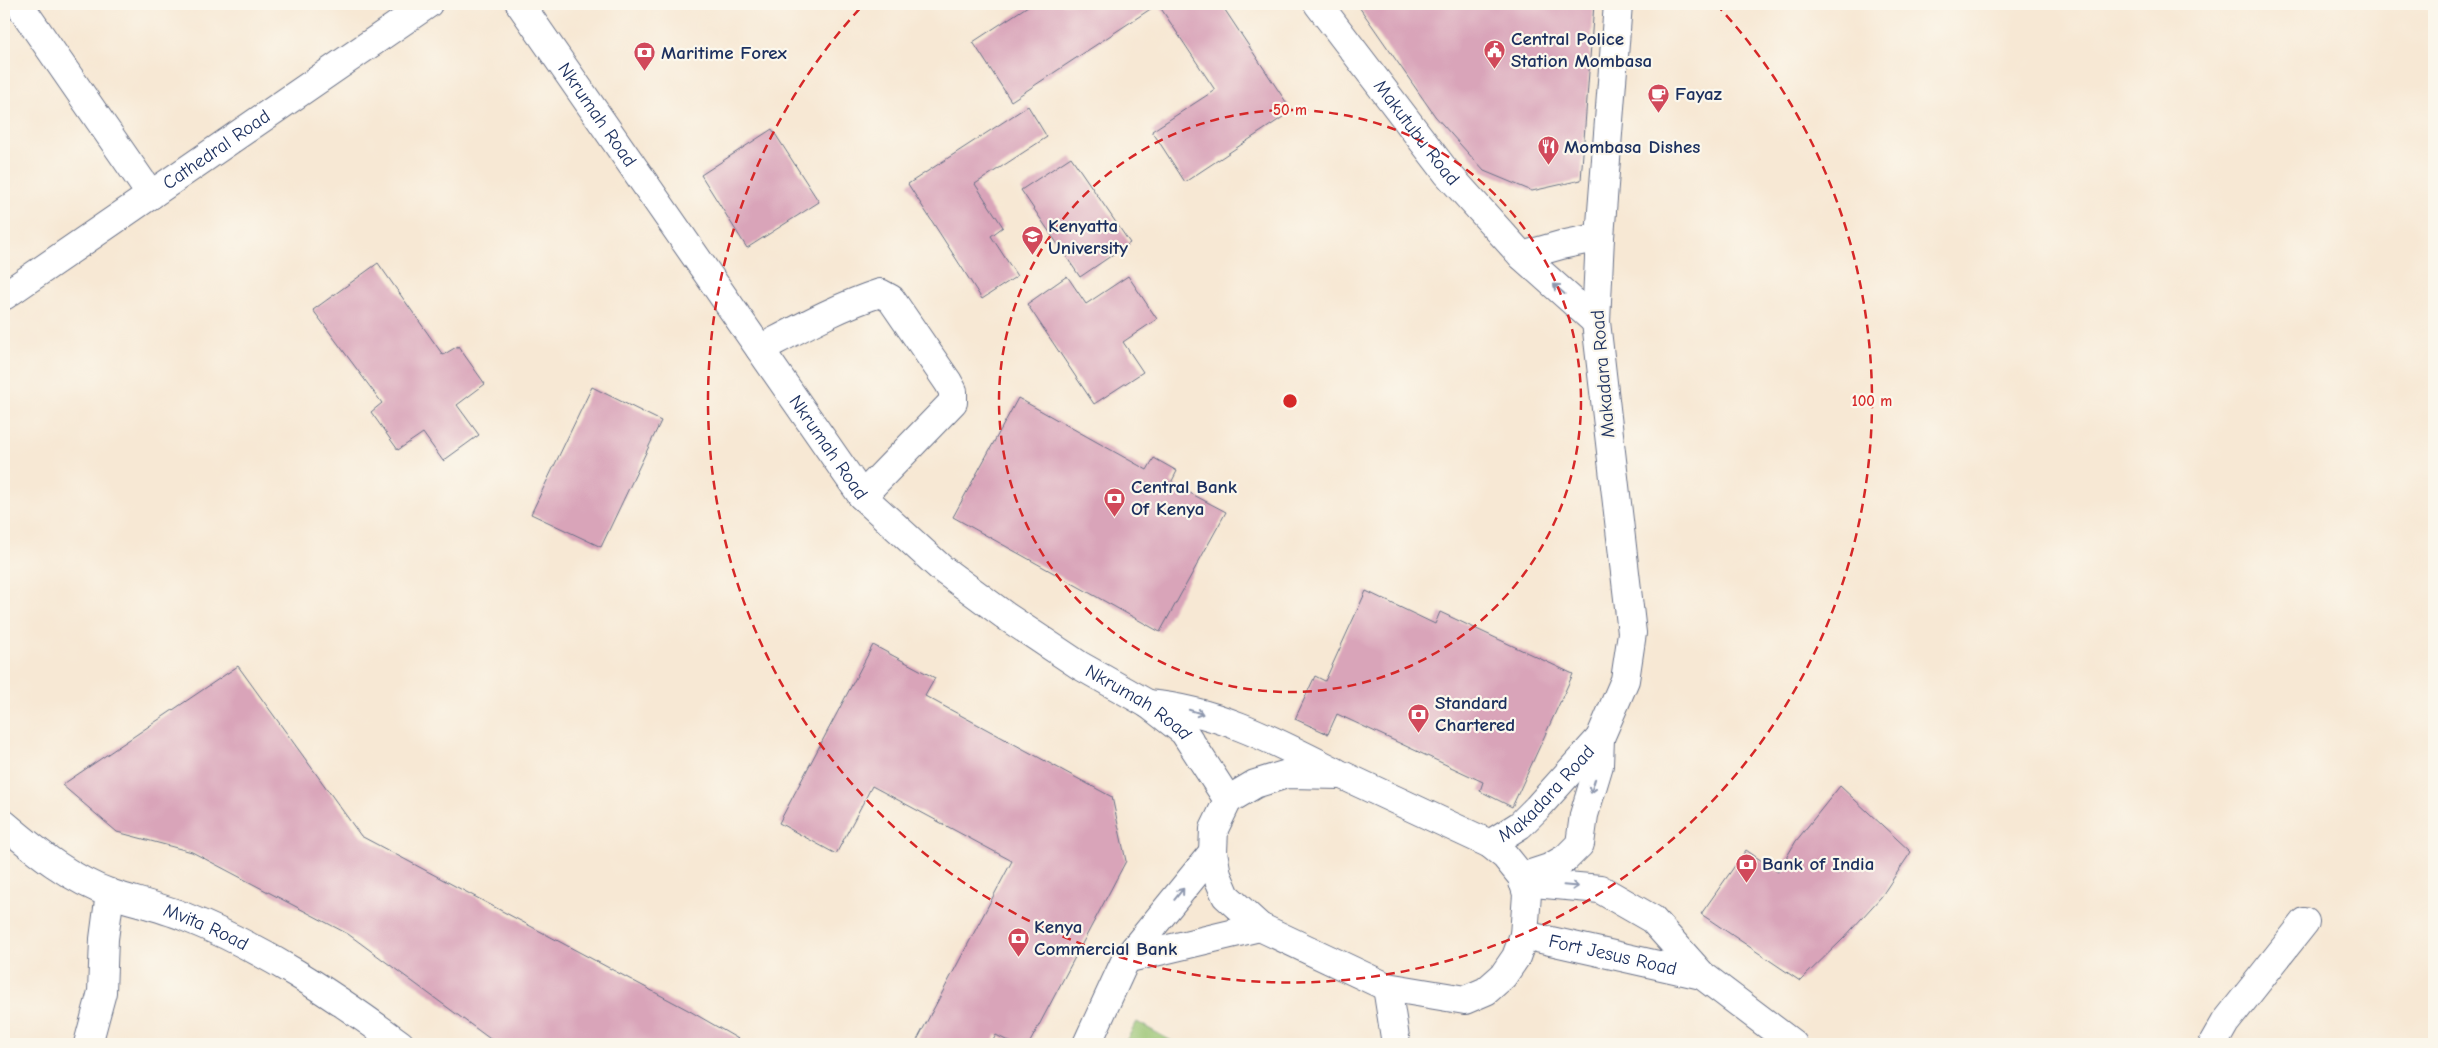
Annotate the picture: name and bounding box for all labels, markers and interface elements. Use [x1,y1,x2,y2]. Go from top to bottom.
place label: Central Police Station Mombasa [1511,28,1652,72]
public building icon: Central Police Station Mombasa [1483,38,1507,69]
bank icon: Maritime Forex [633,41,657,72]
place label: Maritime Forex [661,42,788,64]
street label: Nkrumah Road [553,58,641,171]
street label: Makutubu Road [1369,76,1464,190]
cafe icon: Fayaz [1647,82,1671,113]
place label: Fayaz [1675,83,1722,105]
text: 50 m [1273,101,1307,119]
street label: Cathedral Road [159,105,274,194]
restaurant icon: Mombasa Dishes [1536,135,1560,166]
place label: Mombasa Dishes [1564,136,1700,158]
place label: Kenyatta University [1048,215,1128,259]
school or university icon: Kenyatta University [1020,225,1044,256]
one-way arrow [1553,284,1566,295]
street label: Makadara Road [1586,309,1620,439]
street label: Nkrumah Road [784,391,872,504]
centre of rings [1281,392,1299,410]
text: 100 m [1852,392,1892,410]
place label: Central Bank Of Kenya [1131,476,1238,520]
bank icon: Central Bank Of Kenya [1103,486,1127,517]
street label: Nkrumah Road [1082,660,1197,743]
place label: Standard Chartered [1435,692,1515,736]
bank icon: Standard Chartered [1407,702,1431,733]
one-way arrow [1188,707,1204,717]
street label: Makadara Road [1494,741,1599,847]
one-way arrow [1587,778,1597,794]
bank icon: Bank of India [1734,852,1758,883]
place label: Bank of India [1762,853,1874,875]
one-way arrow [1563,881,1579,891]
one-way arrow [1173,888,1184,901]
street label: Mvita Road [161,899,252,955]
place label: Kenya Commercial Bank [1034,916,1178,960]
bank icon: Kenya Commercial Bank [1006,926,1030,957]
street label: Fort Jesus Road [1547,930,1679,980]

